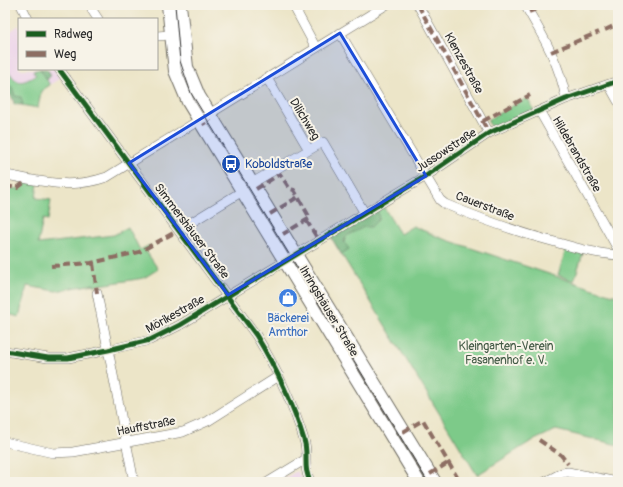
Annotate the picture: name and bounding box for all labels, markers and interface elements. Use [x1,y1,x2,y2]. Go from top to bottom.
legend [18,18,158,70]
text: Radweg [54,27,92,42]
street label: Klenzestraße [441,30,486,96]
text: Weg [54,47,76,62]
street label: Dilichweg [286,95,323,143]
street label: Hildebrandstraße [549,114,604,195]
street label: Jussowstraße [413,125,480,176]
bus stop icon: Koboldstraße [220,153,242,175]
place label: Koboldstraße [245,157,312,172]
street label: Simmershäuser Straße [151,181,232,282]
street label: Cauerstraße [453,188,516,225]
street label: Ihringshäuser Straße [296,263,362,359]
shop icon: Bäckerei Amthor [277,287,299,309]
street label: Mörikestraße [143,292,207,337]
place label: Bäckerei Amthor [267,311,309,340]
park label: Kleingarten-Verein Fasanenhof e. V. [458,339,554,368]
street label: Hauffstraße [116,413,177,440]

